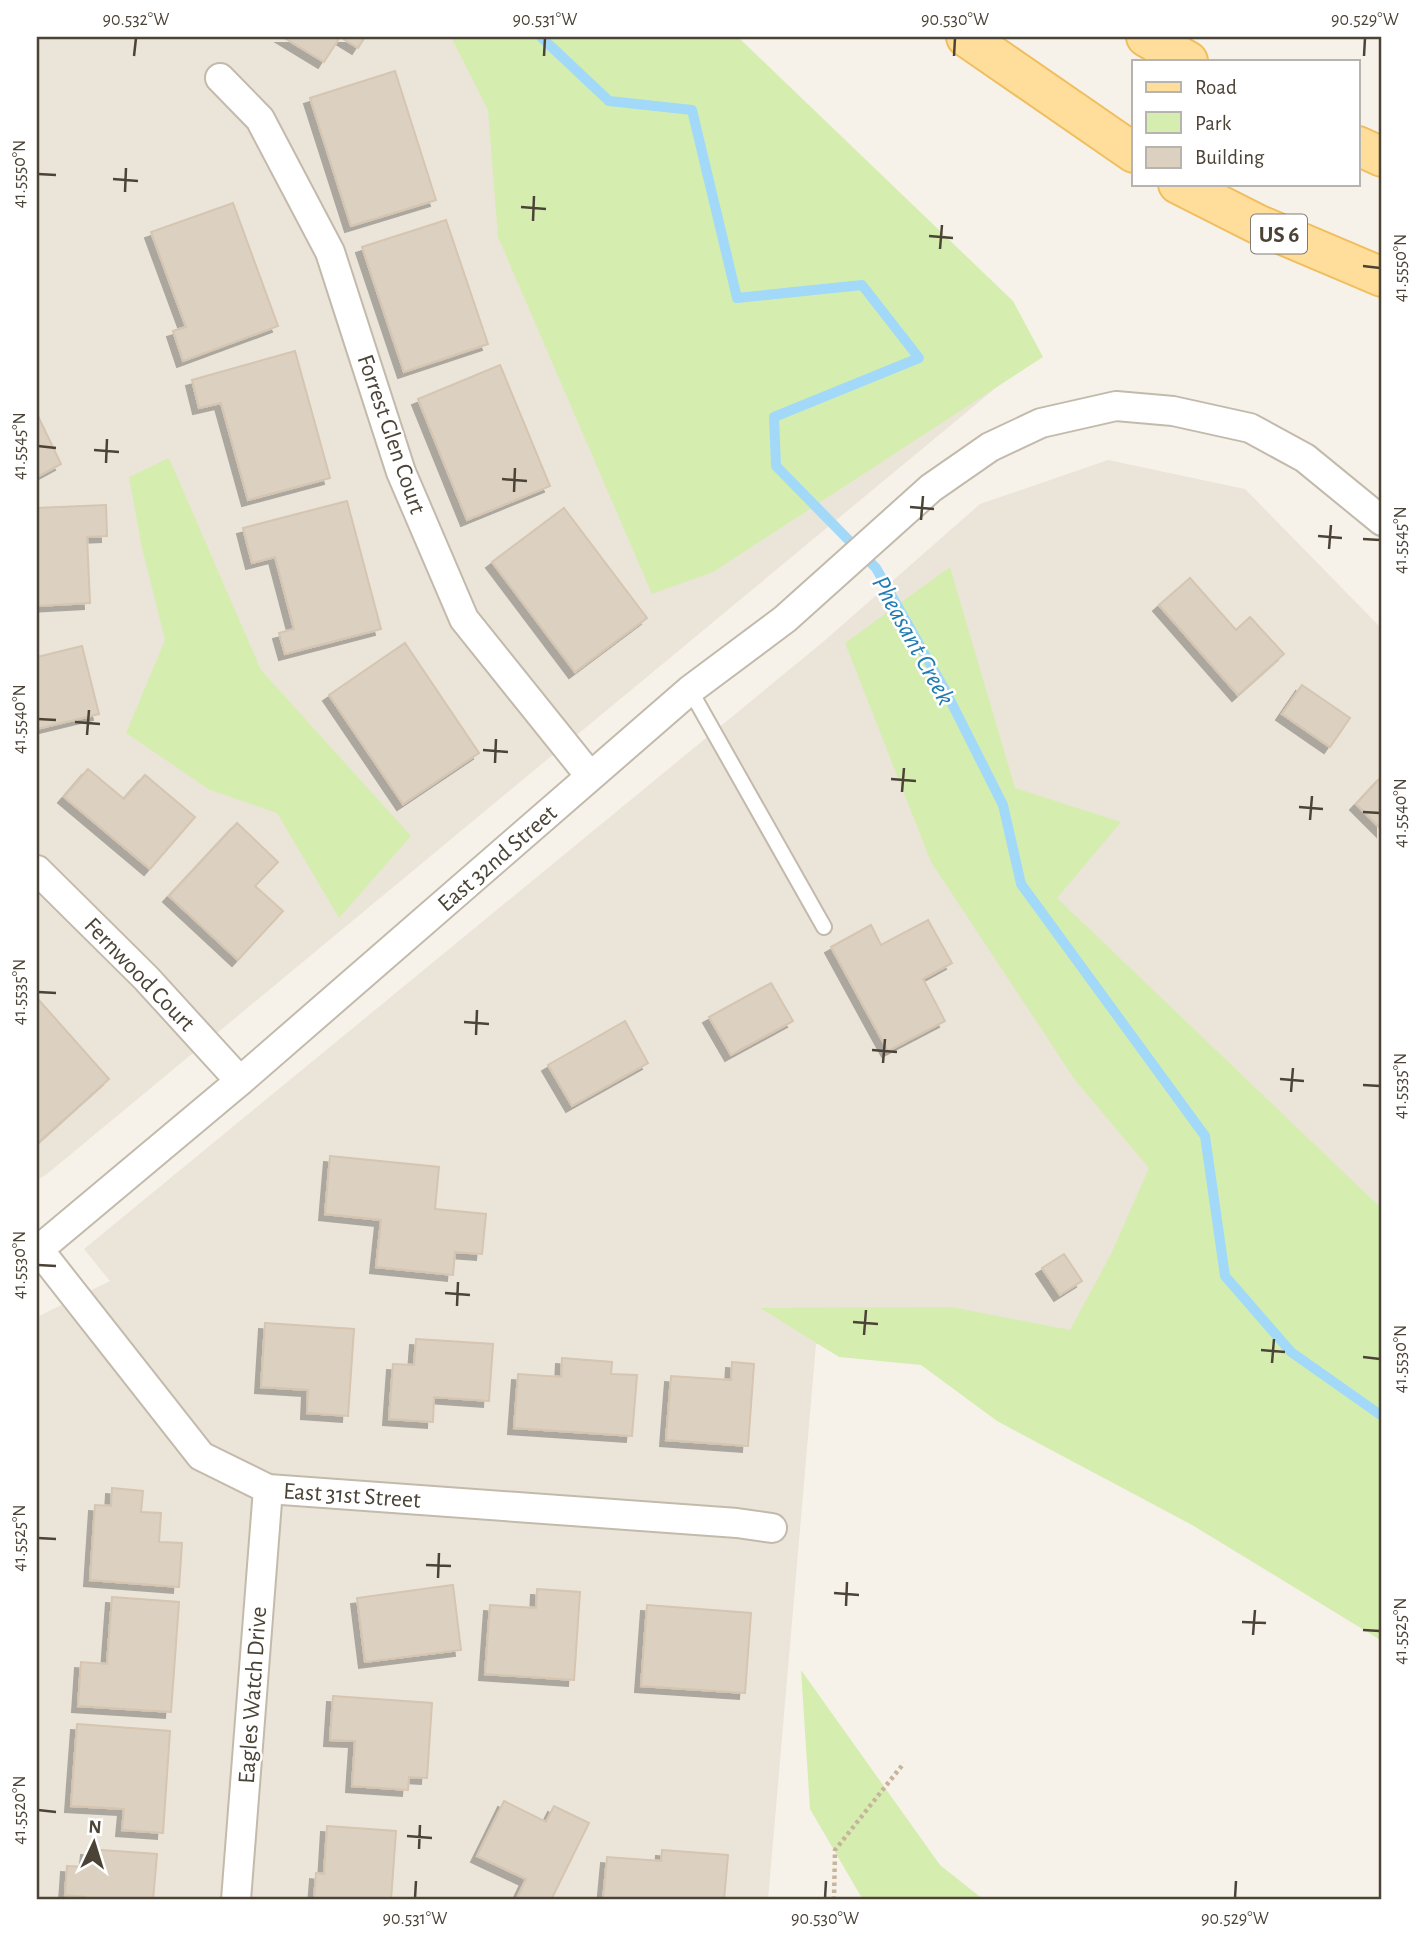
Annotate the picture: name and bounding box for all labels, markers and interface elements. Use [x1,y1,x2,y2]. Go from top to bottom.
text: 90.532°W [103,11,169,29]
text: 90.531°W [513,11,577,29]
text: 90.530°W [921,11,989,29]
text: 90.529°W [1331,11,1399,29]
legend [1132,60,1360,186]
text: Road [1195,77,1237,98]
text: Park [1195,113,1232,134]
text: 41.5550°N [11,140,29,208]
text: Building [1195,147,1265,168]
road number: US 6 [1251,215,1307,254]
text: 41.5550°N [1392,234,1410,302]
street label: Forrest Glen Court [353,352,430,517]
text: 41.5545°N [11,412,29,480]
text: 41.5545°N [1392,506,1410,574]
water label: Pheasant Creek [867,572,959,709]
text: 41.5540°N [11,684,29,754]
text: 41.5540°N [1392,778,1410,848]
street label: East 32nd Street [434,801,562,917]
street label: Fernwood Court [79,913,199,1036]
text: 41.5535°N [11,959,29,1025]
text: 41.5535°N [1392,1053,1410,1119]
text: 41.5530°N [11,1231,29,1299]
text: 41.5530°N [1392,1325,1410,1393]
street label: East 31st Street [282,1479,422,1513]
text: 41.5525°N [11,1504,29,1572]
text: 41.5525°N [1392,1597,1410,1665]
street label: Eagles Watch Drive [235,1606,271,1785]
text: 41.5520°N [11,1775,29,1845]
north arrow [60,1808,130,1878]
text: N [88,1818,102,1837]
text: 90.531°W [383,1910,447,1928]
text: 90.530°W [791,1910,859,1928]
text: 90.529°W [1201,1910,1269,1928]

